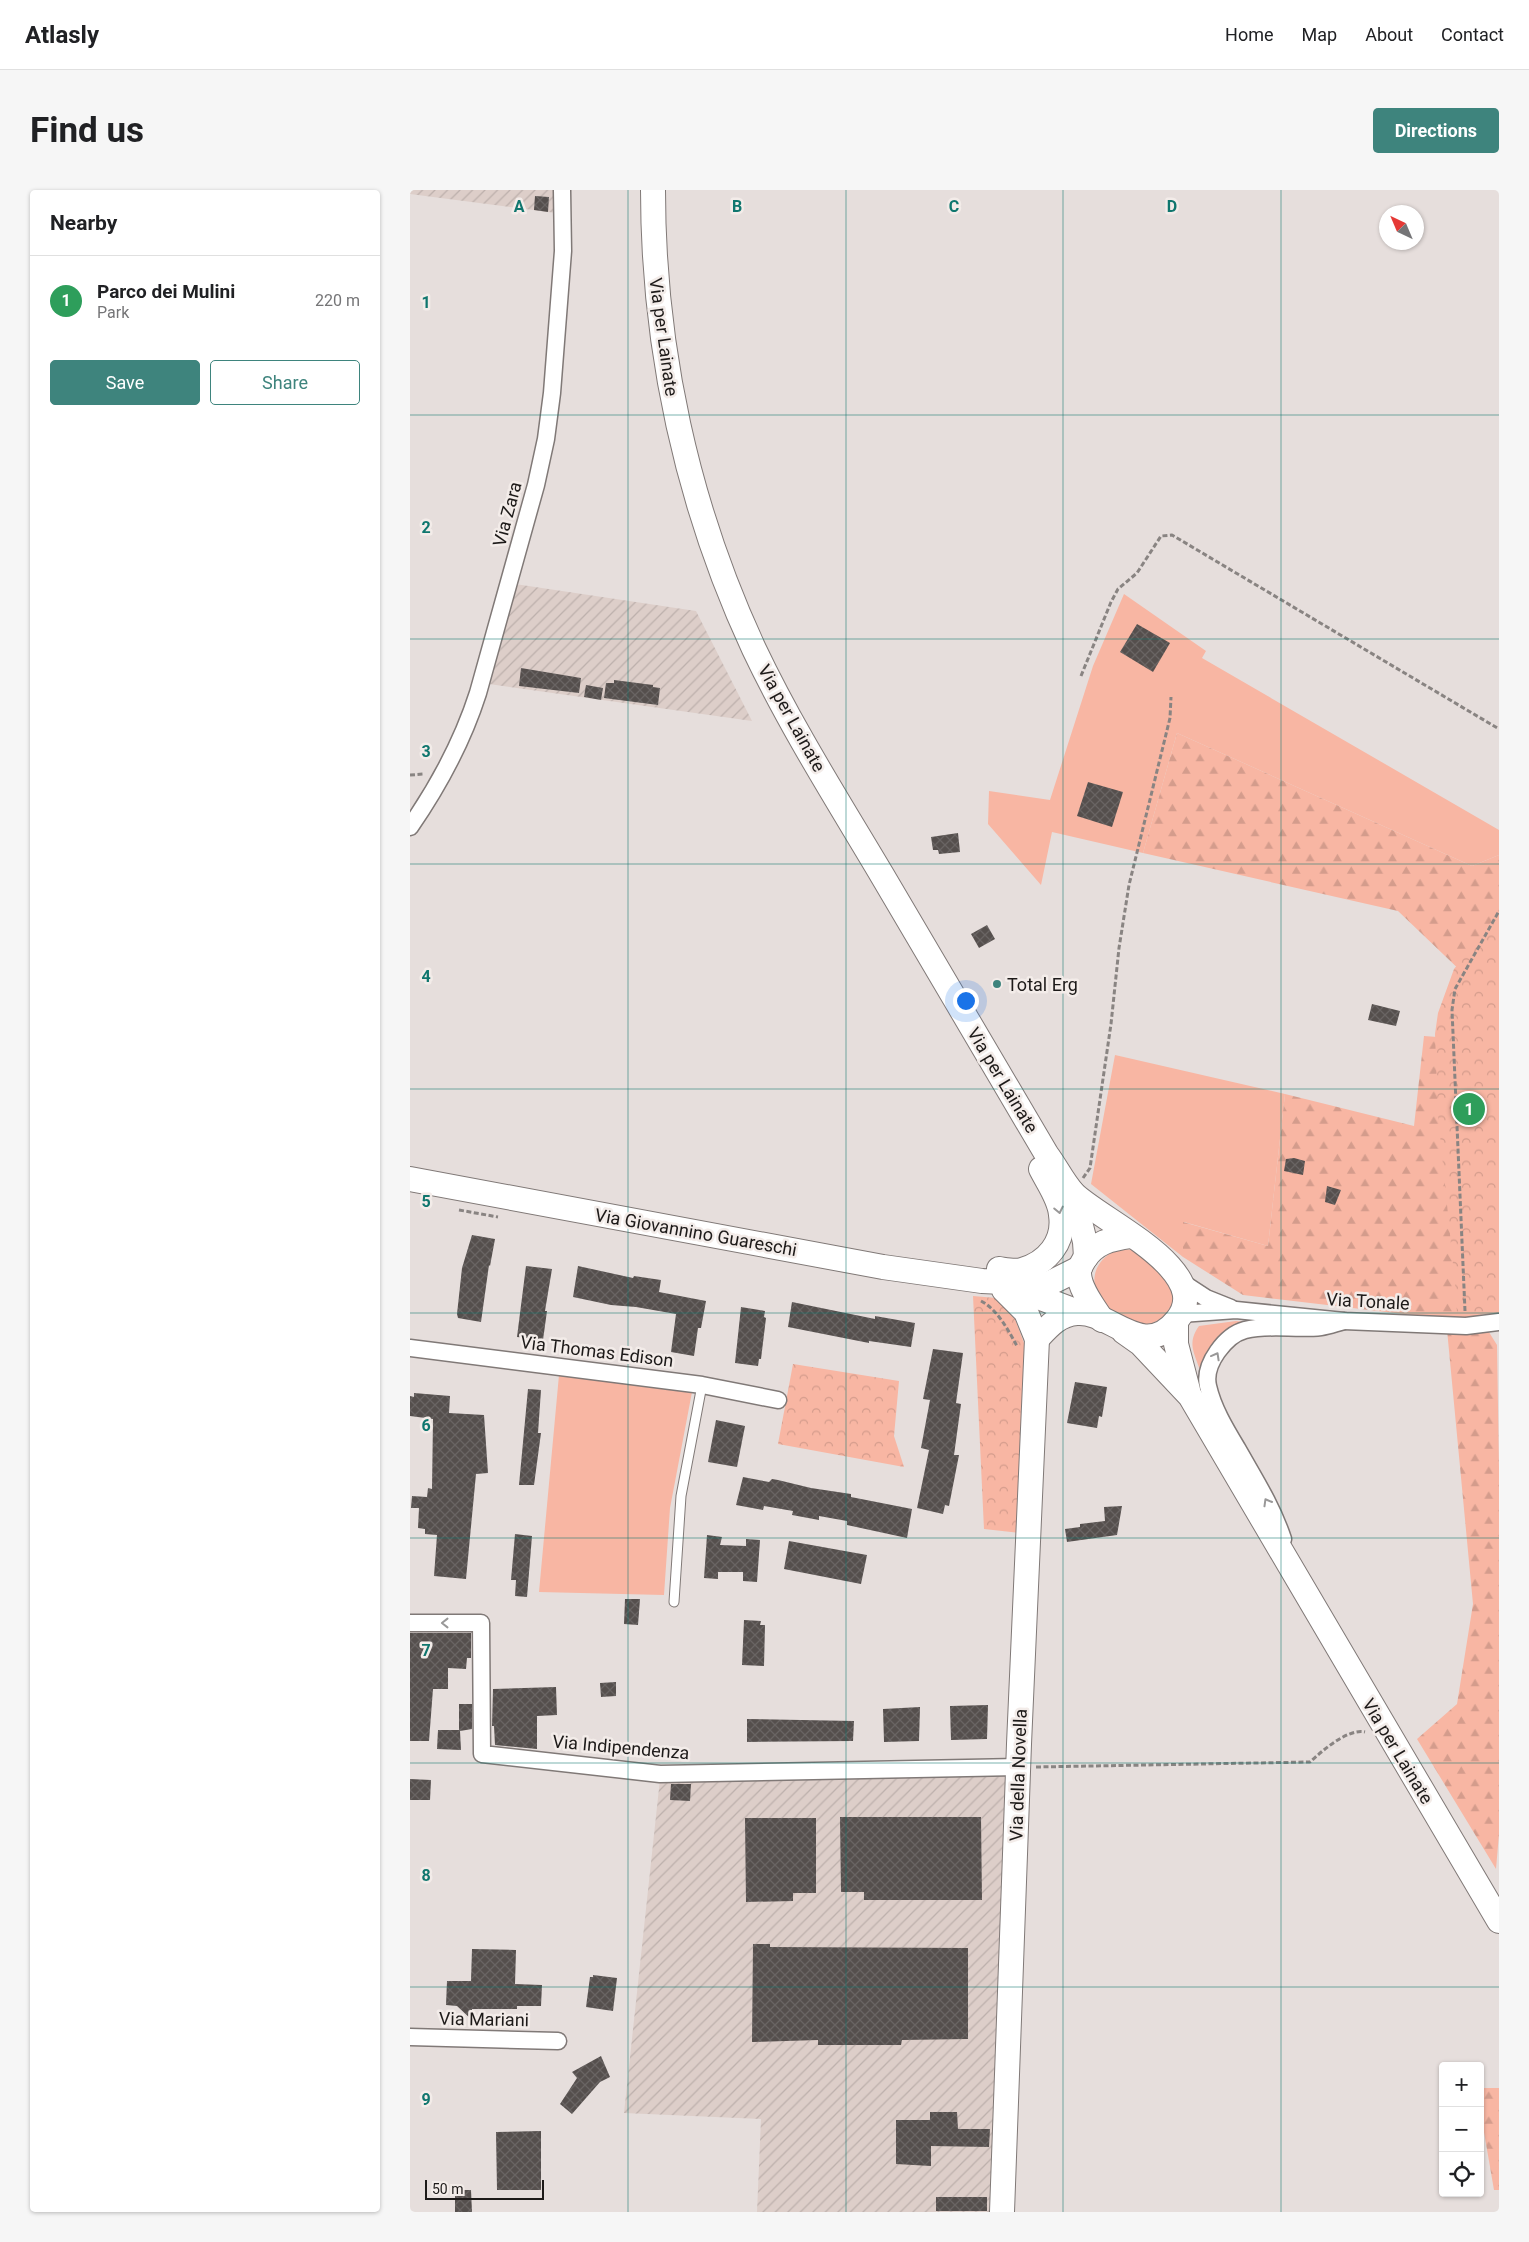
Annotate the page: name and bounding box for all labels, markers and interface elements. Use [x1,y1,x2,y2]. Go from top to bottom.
text: Atlasly [25,21,99,49]
text: Home [1225,24,1274,45]
text: Map [1302,24,1337,45]
text: About [1365,24,1413,45]
text: Contact [1441,24,1504,45]
button: Directions [1373,108,1499,153]
text: Find us [30,110,144,151]
text: A [514,197,525,216]
text: B [732,197,742,216]
text: C [949,197,959,216]
text: D [1167,197,1177,216]
north arrow [1379,205,1424,250]
text: Nearby [50,211,117,235]
street label: Via per Lainate [645,276,683,398]
text: Parco dei Mulini [97,280,235,303]
text: 1 [61,291,71,310]
text: 220 m [315,291,360,310]
text: 1 [421,293,431,312]
text: Park [97,303,129,322]
button: Save [50,360,200,405]
button: Share [210,360,360,405]
street label: Via Zara [488,479,526,549]
text: 2 [421,518,431,537]
street label: Via per Lainate [754,661,830,775]
text: 3 [421,742,431,761]
text: 4 [421,967,431,986]
place label: Total Erg [1007,974,1078,995]
marker: Total Erg [991,978,1003,990]
your location [953,988,979,1014]
street label: Via per Lainate [963,1023,1043,1137]
pin: 1 [1453,1090,1485,1128]
text: 5 [421,1192,431,1211]
street label: Via Giovannino Guareschi [593,1204,799,1260]
one-way arrow [1054,1206,1064,1215]
street label: Via Tonale [1326,1288,1410,1314]
street label: Via Thomas Edison [519,1331,675,1371]
one-way arrow [1210,1352,1220,1361]
text: 6 [421,1416,431,1435]
one-way arrow [1264,1498,1274,1507]
one-way arrow [441,1618,449,1628]
text: 7 [421,1641,431,1660]
street label: Via per Lainate [1358,1694,1438,1808]
street label: Via della Novella [1005,1708,1031,1842]
street label: Via Indipendenza [552,1731,690,1763]
text: 8 [421,1866,431,1885]
street label: Via Mariani [439,2008,529,2030]
map controls [1439,2062,1484,2197]
button: + [1439,2062,1484,2107]
text: 9 [421,2090,431,2109]
button: − [1439,2107,1484,2152]
button: locate [1439,2152,1484,2197]
scale bar [425,2177,544,2200]
text: 50 m [432,2181,464,2197]

